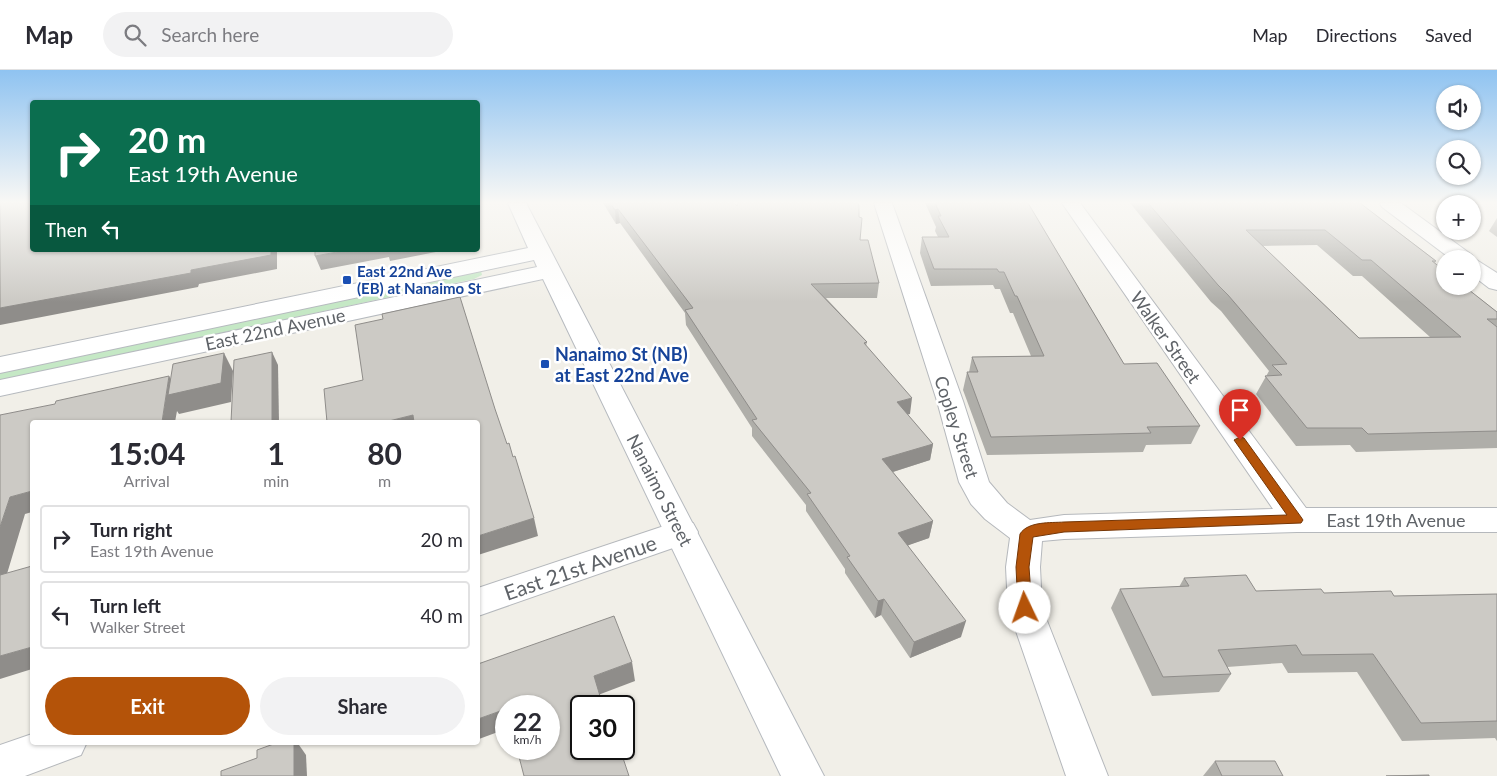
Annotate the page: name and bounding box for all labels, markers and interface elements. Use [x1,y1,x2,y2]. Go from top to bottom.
search box [103,12,453,57]
text: Map [25,20,73,49]
icon: search [121,21,149,49]
text: Search here [161,23,259,46]
text: Map [1252,24,1288,46]
text: Directions [1316,24,1397,46]
text: Saved [1425,24,1472,46]
map controls [1436,85,1481,295]
button: sound [1436,85,1481,130]
text: 20 m [128,118,206,160]
icon: right [45,120,110,185]
button: search [1436,140,1481,185]
text: East 19th Avenue [128,160,298,187]
button: + [1436,195,1481,240]
icon: left [97,215,125,243]
text: Then [45,218,87,241]
button: − [1436,250,1481,295]
place label: East 22nd Ave (EB) at Nanaimo St [357,262,482,297]
marker: East 22nd Ave (EB) at Nanaimo St [341,274,353,286]
street label: Walker Street [1126,287,1206,388]
street label: East 22nd Avenue [203,303,347,355]
place label: Nanaimo St (NB) at East 22nd Ave [555,343,689,386]
marker: Nanaimo St (NB) at East 22nd Ave [539,358,551,370]
street label: Copley Street [930,373,984,482]
pin [1219,389,1261,440]
icon: arrive [1226,396,1254,424]
street label: Nanaimo Street [622,430,698,550]
text: 15:04 [108,435,185,471]
text: 1 [268,435,285,471]
text: 80 [367,435,402,471]
text: Arrival [124,471,170,490]
text: min [263,471,289,490]
text: m [378,471,391,490]
street label: East 19th Avenue [1326,509,1466,531]
text: Turn right [90,518,172,541]
icon: right [47,525,75,553]
text: 20 m [420,528,463,551]
street label: East 21st Avenue [500,529,660,605]
text: East 19th Avenue [90,541,214,560]
position arrow [998,581,1050,633]
text: Turn left [90,594,161,617]
icon: left [47,601,75,629]
text: 40 m [420,604,463,627]
text: Walker Street [90,617,185,636]
button: Exit [45,677,250,735]
button: Share [260,677,465,735]
speed limit sign: 30 [570,695,635,760]
text: 22 [513,706,542,736]
text: km/h [513,732,542,747]

